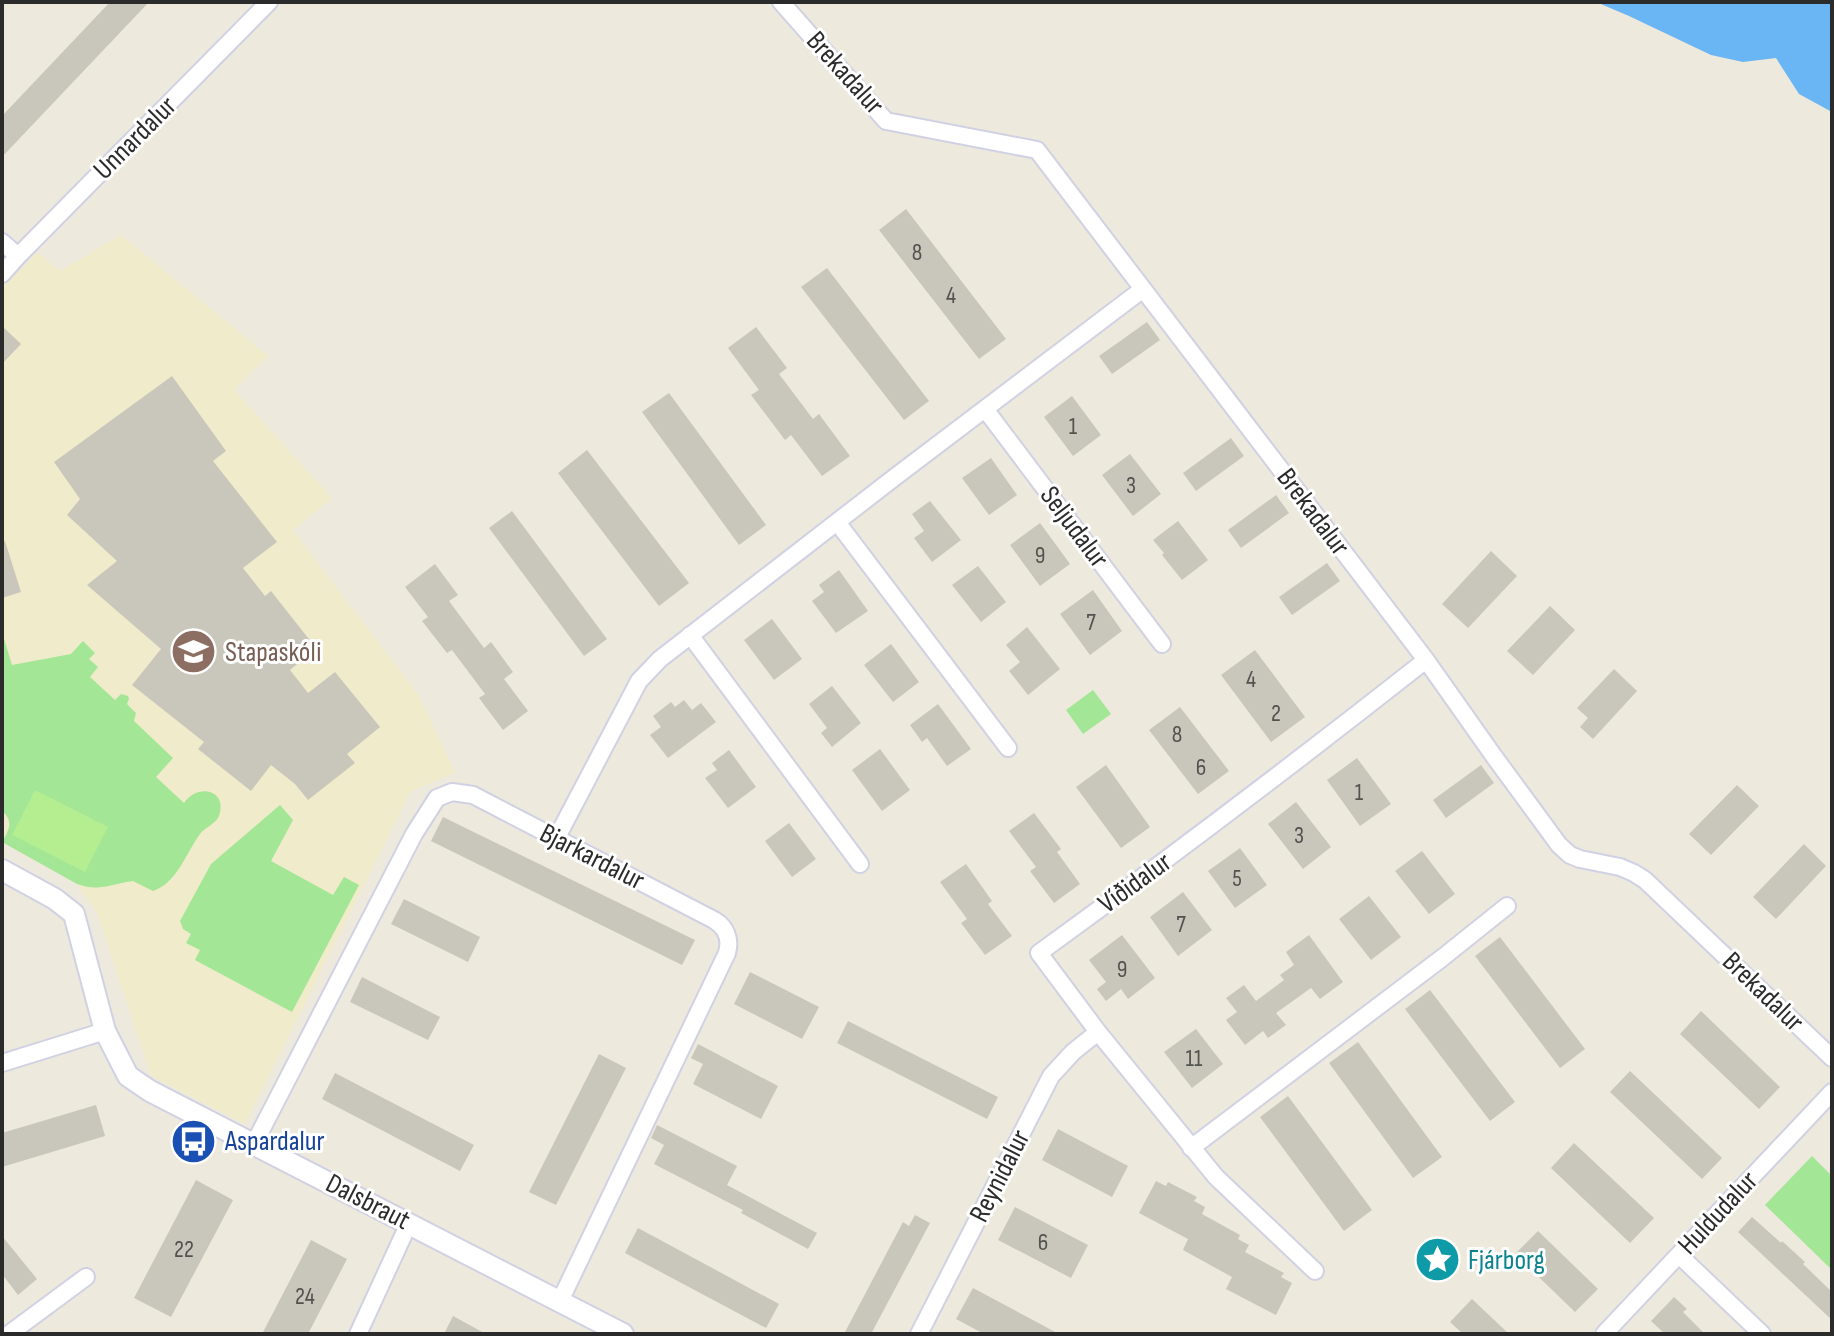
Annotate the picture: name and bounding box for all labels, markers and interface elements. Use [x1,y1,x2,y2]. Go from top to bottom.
street label: Brekadalur [799,25,891,121]
street label: Unnardalur [87,90,183,186]
house number: 8 [912,238,922,267]
house number: 4 [946,281,956,310]
house number: 1 [1069,412,1078,441]
street label: Brekadalur [1270,462,1356,562]
house number: 3 [1126,471,1136,500]
street label: Seljudalur [1033,480,1115,574]
house number: 9 [1035,541,1045,570]
house number: 7 [1086,608,1096,637]
school or university icon: Stapaskóli [170,628,218,676]
place label: Stapaskóli [225,636,321,669]
house number: 4 [1246,665,1256,694]
house number: 2 [1271,699,1281,728]
house number: 8 [1172,720,1182,749]
house number: 6 [1196,753,1206,782]
house number: 1 [1355,778,1364,807]
street label: Bjarkardalur [534,817,650,897]
house number: 3 [1294,821,1304,850]
street label: Víðidalur [1092,846,1178,920]
house number: 5 [1232,864,1242,893]
house number: 7 [1176,910,1186,939]
street label: Brekadalur [1716,945,1810,1039]
house number: 9 [1117,955,1127,984]
house number: 11 [1186,1044,1203,1073]
bus stop icon: Aspardalur [170,1117,218,1165]
street label: Reynidalur [963,1124,1037,1228]
place label: Aspardalur [224,1125,324,1158]
street label: Huldudalur [1671,1164,1765,1262]
street label: Dalsbraut [320,1167,416,1237]
house number: 6 [1038,1228,1048,1257]
house number: 22 [174,1235,194,1264]
place icon: Fjárborg [1413,1236,1461,1284]
place label: Fjárborg [1468,1244,1545,1277]
house number: 24 [295,1282,315,1311]

